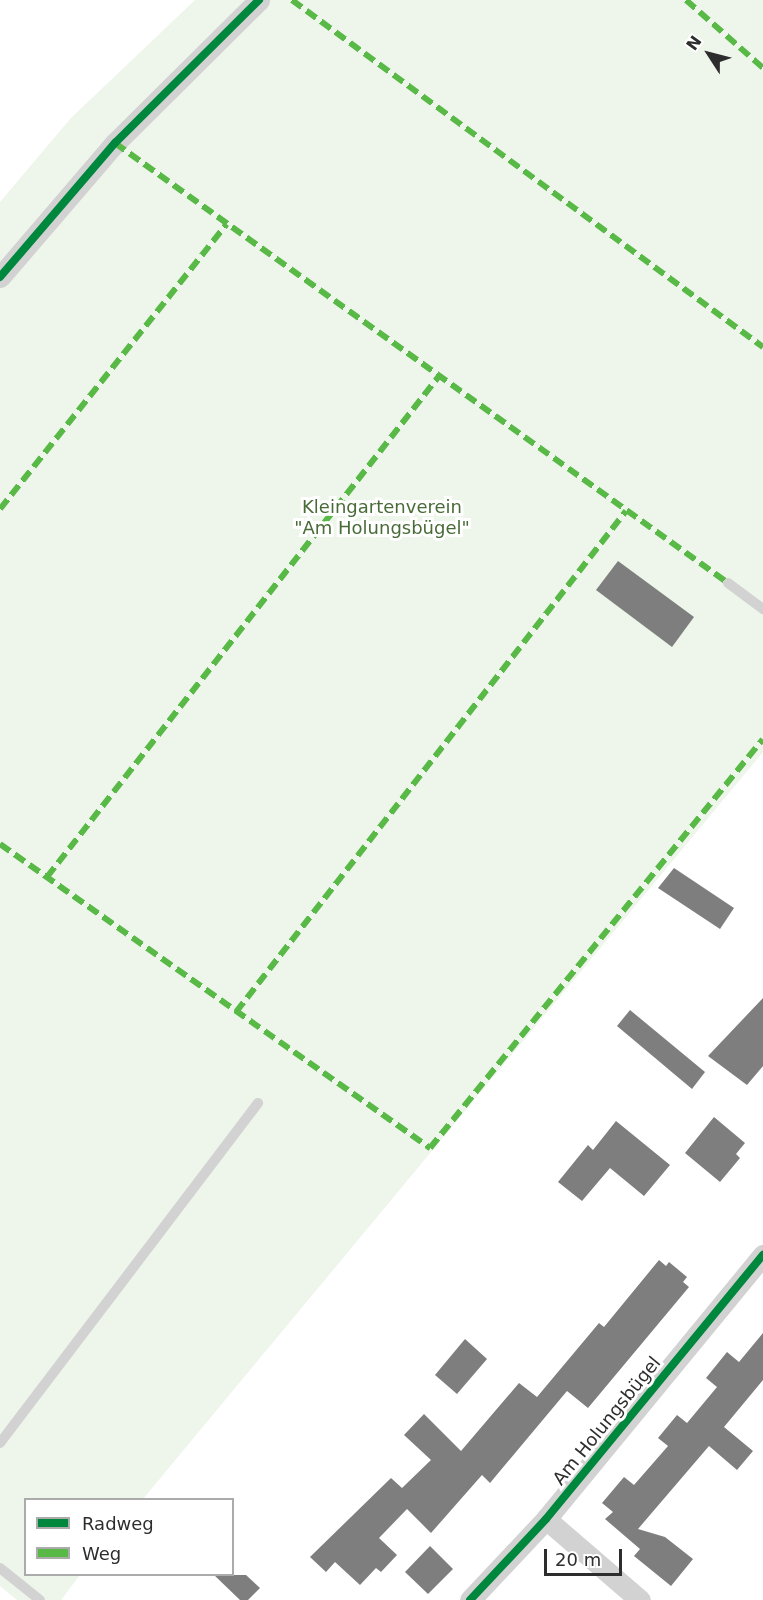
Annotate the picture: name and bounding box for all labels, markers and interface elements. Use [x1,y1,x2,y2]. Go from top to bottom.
north arrow [679,24,739,84]
text: N [682,32,706,54]
park label: Kleingartenverein "Am Holungsbügel" [294,497,470,540]
street label: Am Holungsbügel [549,1352,665,1490]
legend [24,1498,234,1576]
text: Radweg [82,1513,154,1534]
scale bar [547,1537,625,1575]
text: Weg [82,1543,121,1564]
text: 20 m [555,1549,601,1570]

